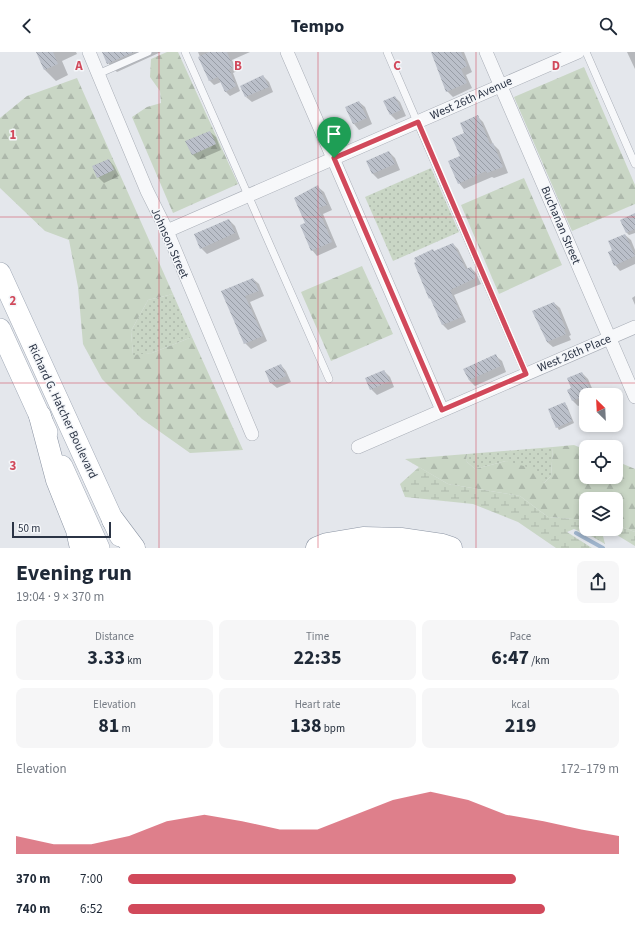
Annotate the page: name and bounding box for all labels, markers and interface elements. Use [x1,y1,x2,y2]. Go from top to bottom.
text: Tempo [291,14,344,39]
icon: back [16,15,38,37]
icon: search [597,15,619,37]
text: A [74,57,83,75]
text: B [234,57,242,75]
text: C [393,57,401,75]
text: D [552,57,560,75]
street label: West 26th Avenue [427,73,515,124]
pin [317,117,351,158]
icon: arrive [323,123,345,145]
text: 1 [10,126,17,144]
street label: Buchanan Street [536,184,585,267]
street label: Johnson Street [146,205,193,281]
text: 2 [10,292,17,310]
street label: West 26th Place [535,330,614,377]
street label: Richard G. Hatcher Boulevard [24,341,101,481]
north arrow [579,388,623,432]
map controls [579,388,623,536]
button: locate [579,440,623,484]
text: 3 [10,457,17,475]
button: layers [579,492,623,536]
scale bar [12,520,111,539]
text: 50 m [18,521,40,536]
text: Evening run [16,557,132,589]
button: share [577,561,619,603]
text: 19:04 · 9 × 370 m [16,588,104,606]
text: Distance [95,629,134,644]
text: Time [306,629,329,644]
text: Pace [510,629,531,644]
text: 3.33 [87,644,125,672]
text: 22:35 [293,644,342,672]
text: 6:47 [491,644,529,672]
text: km [125,653,142,668]
text: /km [529,653,550,668]
text: Elevation [93,697,136,712]
text: Heart rate [295,697,340,712]
text: kcal [511,697,530,712]
text: 81 [98,712,119,740]
text: 138 [290,712,322,740]
text: 219 [505,712,536,740]
text: m [119,721,131,736]
text: bpm [322,721,345,736]
text: Elevation [16,760,67,778]
text: 172–179 m [561,760,619,778]
text: 370 m [16,870,50,888]
text: 7:00 [80,870,103,888]
text: 740 m [16,900,50,918]
text: 6:52 [80,900,103,918]

